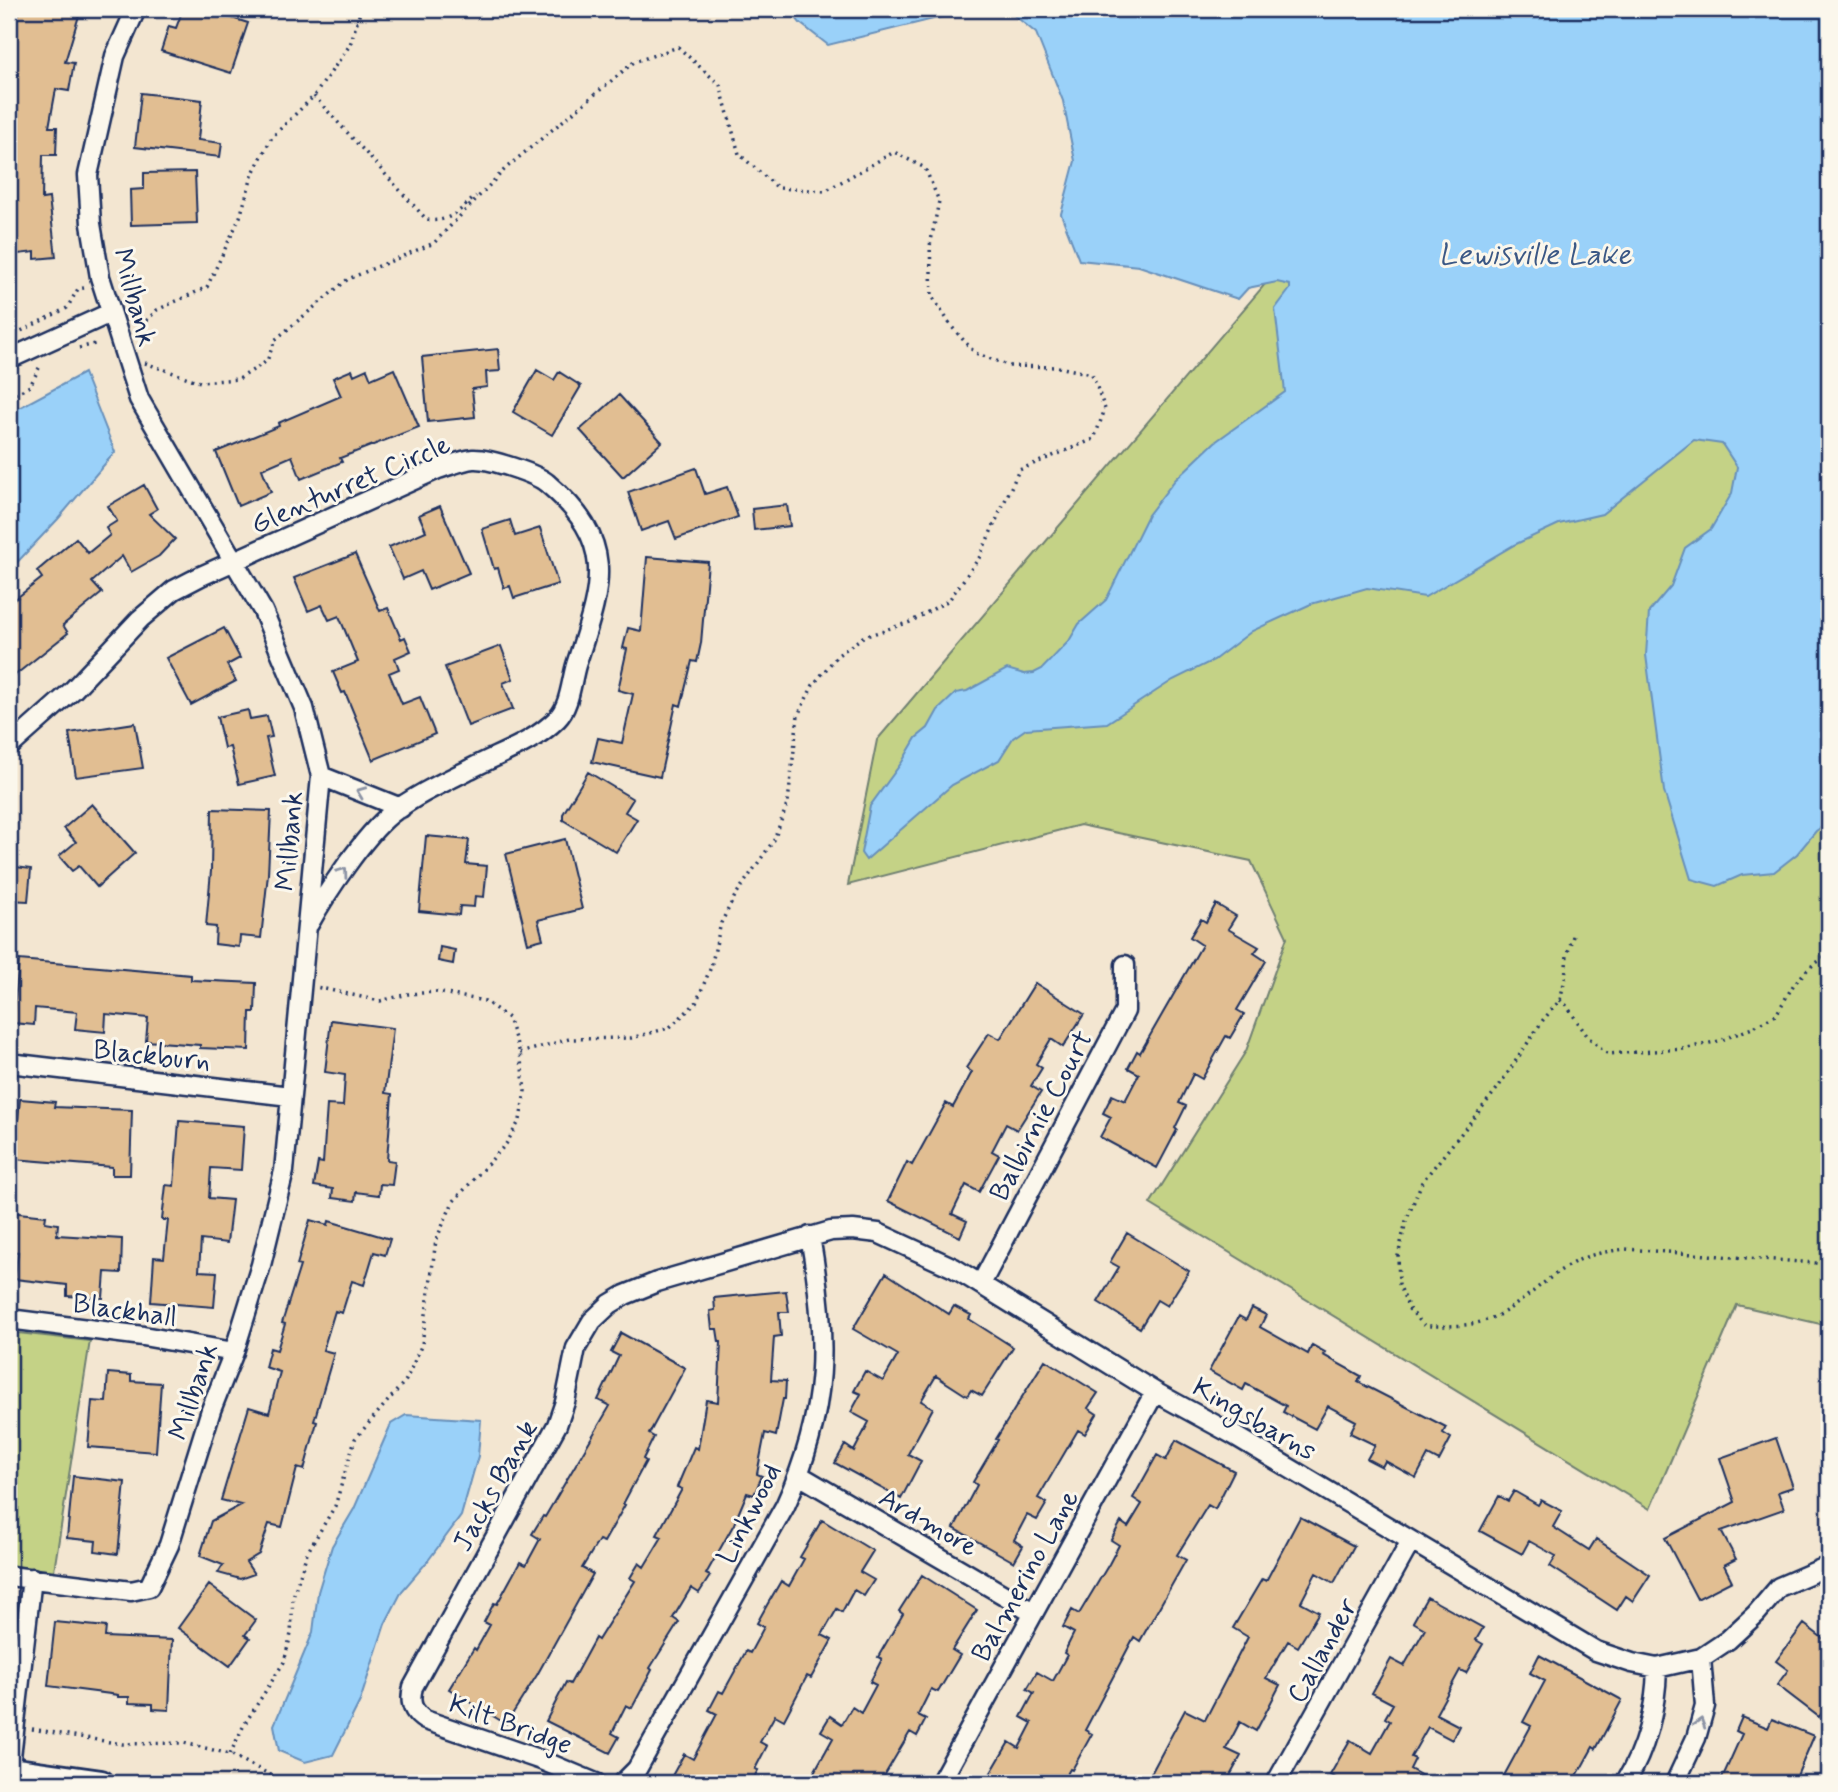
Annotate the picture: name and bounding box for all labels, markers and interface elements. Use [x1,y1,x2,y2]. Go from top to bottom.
water label: Lewisville Lake [1439,236,1632,275]
street label: Millbank [103,244,164,351]
street label: Glenturret Circle [245,427,456,544]
one-way arrow [356,787,368,801]
street label: Millbank [268,790,313,893]
one-way arrow [335,867,347,880]
street label: Balbirnie Court [982,1024,1103,1208]
street label: Blackburn [91,1032,212,1081]
street label: Blackhall [70,1286,179,1337]
street label: Millbank [161,1338,228,1445]
street label: Kingsbarns [1184,1370,1323,1472]
street label: Jacks Bank [445,1414,547,1559]
street label: Linkwood [709,1458,791,1571]
street label: Ardmore [871,1480,984,1566]
street label: Balmerino Lane [964,1484,1089,1669]
street label: Callander [1279,1591,1368,1710]
street label: Kilt Bridge [443,1686,577,1765]
one-way arrow [1692,1717,1707,1729]

